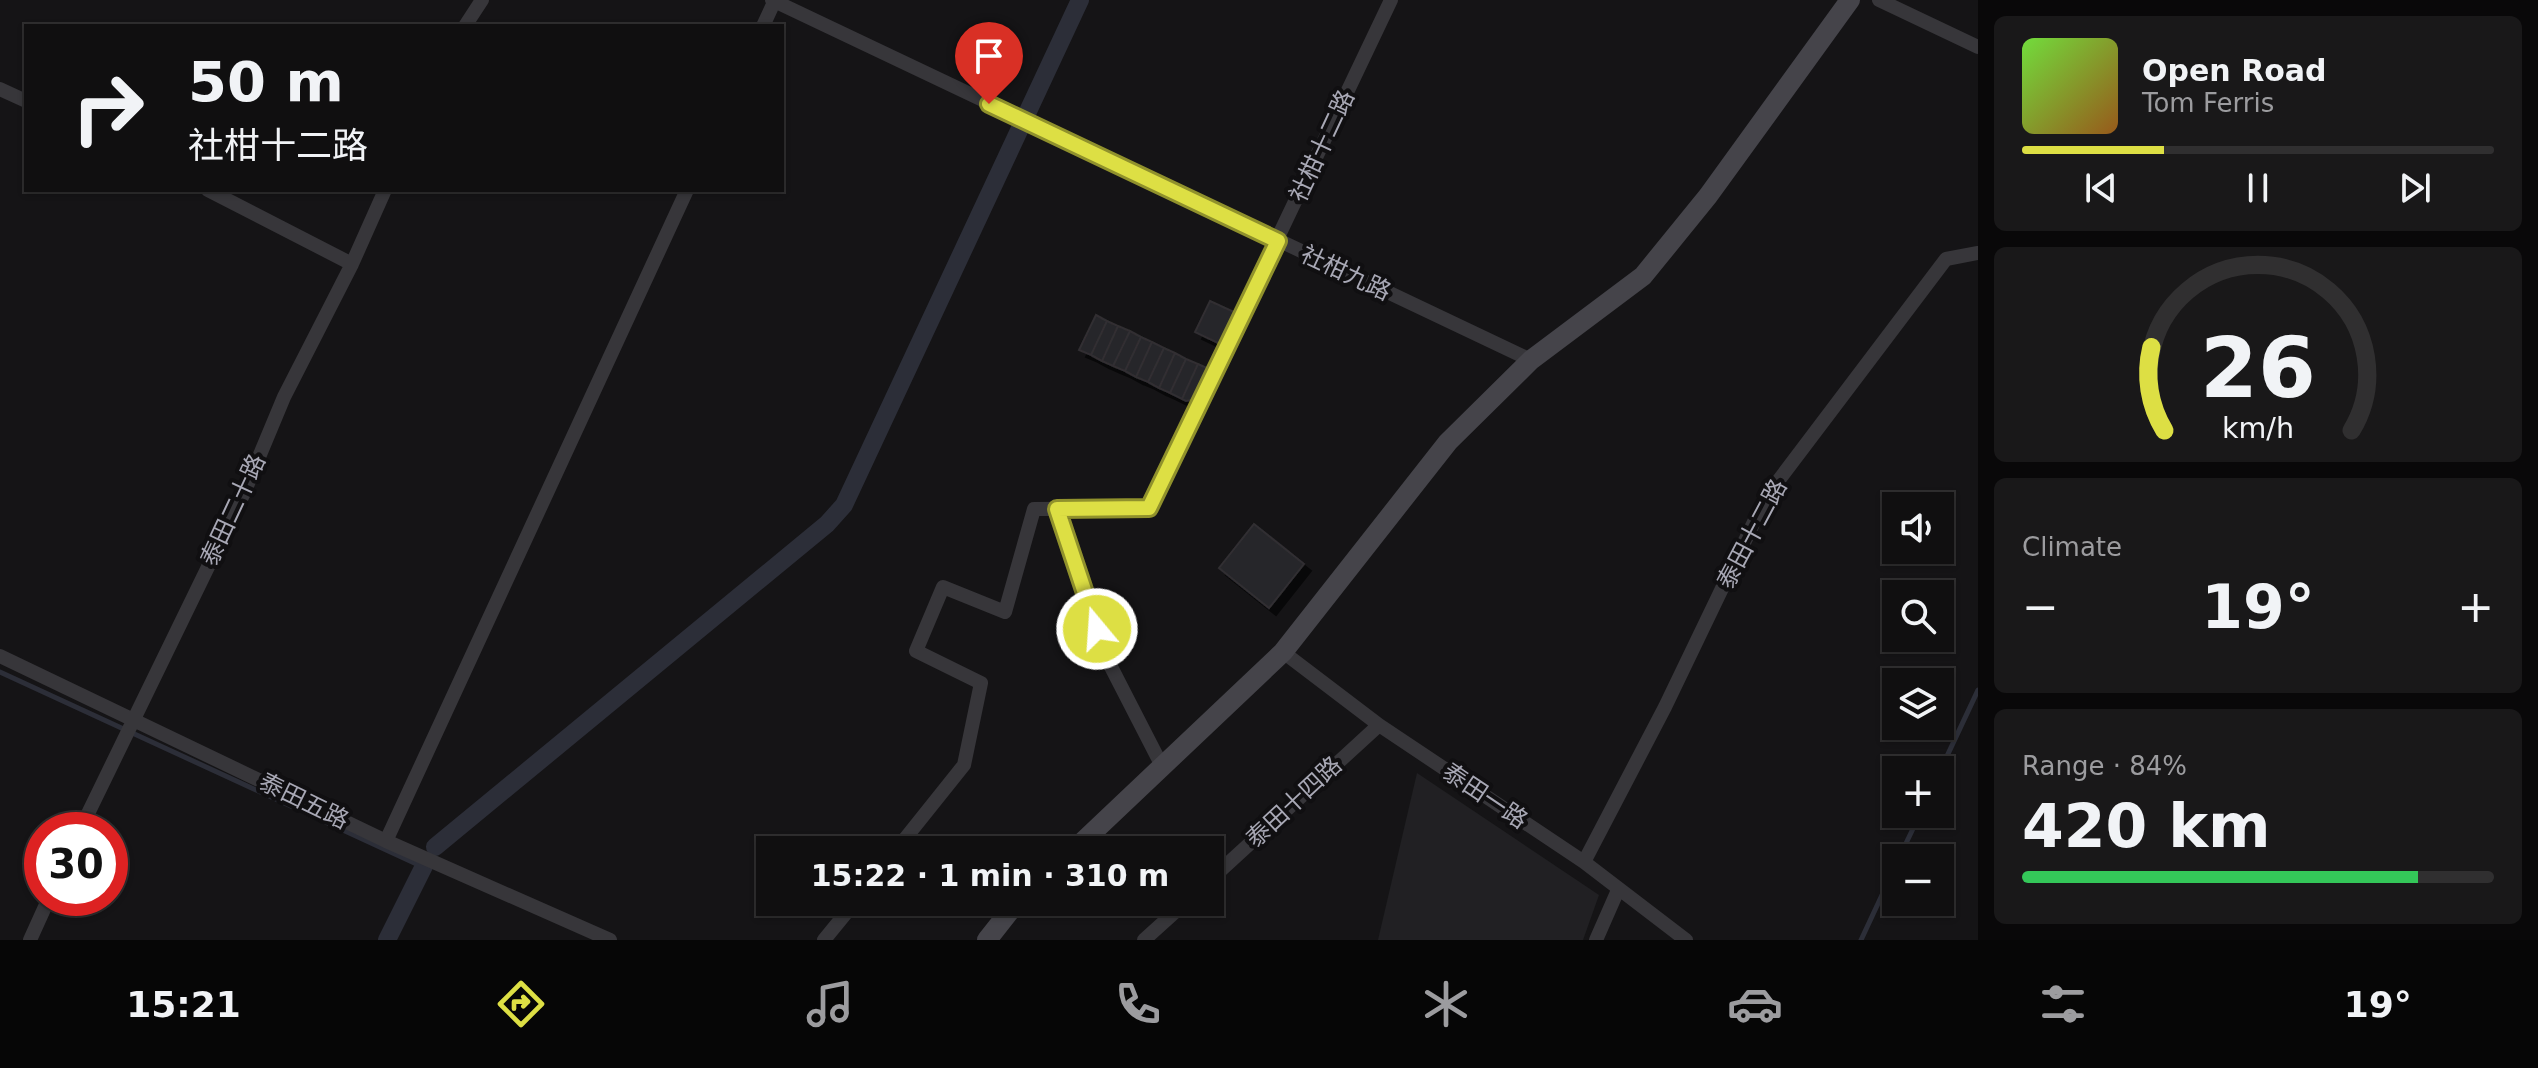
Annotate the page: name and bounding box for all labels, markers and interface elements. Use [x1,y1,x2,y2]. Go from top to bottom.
pin [955,22,1023,104]
icon: arrive [967,34,1011,78]
text: 50 m [188,49,344,114]
text: Open Road [2142,53,2327,88]
icon: right [56,56,160,160]
street label: 社柑十二路 [1284,86,1360,206]
text: Tom Ferris [2142,88,2274,118]
text: 社柑十二路 [188,125,368,166]
icon: previous [2079,166,2123,210]
icon: pause [2236,166,2280,210]
icon: next [2393,166,2437,210]
street label: 社柑九路 [1297,240,1395,306]
text: 26 [2200,319,2316,416]
text: km/h [2222,411,2294,445]
street label: 泰田二十路 [195,450,271,570]
street label: 泰田十二路 [1711,474,1793,594]
map controls [1882,492,1954,916]
button: sound [1882,492,1954,564]
text: Climate [2022,532,2122,562]
text: 19° [2201,572,2315,642]
button: search [1882,580,1954,652]
text: − [2022,581,2059,632]
text: + [2457,581,2494,632]
position arrow [1055,587,1139,671]
button: layers [1882,668,1954,740]
street label: 泰田十四路 [1241,751,1347,853]
text: Range · 84% [2022,751,2187,781]
button: + [1882,756,1954,828]
street label: 泰田一路 [1437,758,1533,834]
street label: 泰田五路 [255,767,353,835]
text: 420 km [2022,791,2271,861]
speed limit sign: 30 [24,812,128,916]
button: − [1882,844,1954,916]
text: 15:22 · 1 min · 310 m [811,858,1169,893]
icon: directions [493,976,549,1032]
icon: music [802,976,858,1032]
icon: phone [1110,976,1166,1032]
icon: climate [1418,976,1474,1032]
icon: car [1727,976,1783,1032]
icon: filters [2035,976,2091,1032]
text: 15:21 [126,984,241,1025]
text: 19° [2344,984,2412,1025]

